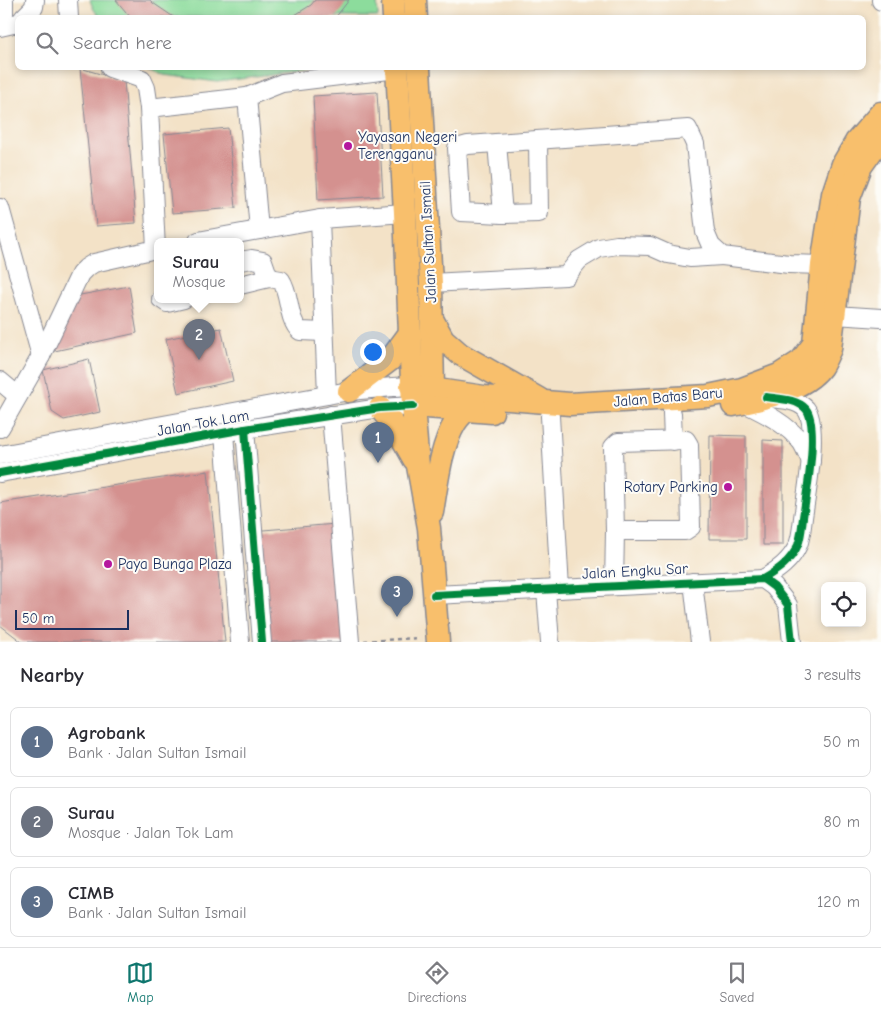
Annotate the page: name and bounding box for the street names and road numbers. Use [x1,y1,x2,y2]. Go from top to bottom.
street label: Jalan Sultan Ismail [416,181,440,303]
street label: Jalan Batas Baru [613,383,723,411]
street label: Jalan Tok Lam [156,406,250,440]
street label: Jalan Engku Sar [582,559,688,583]

